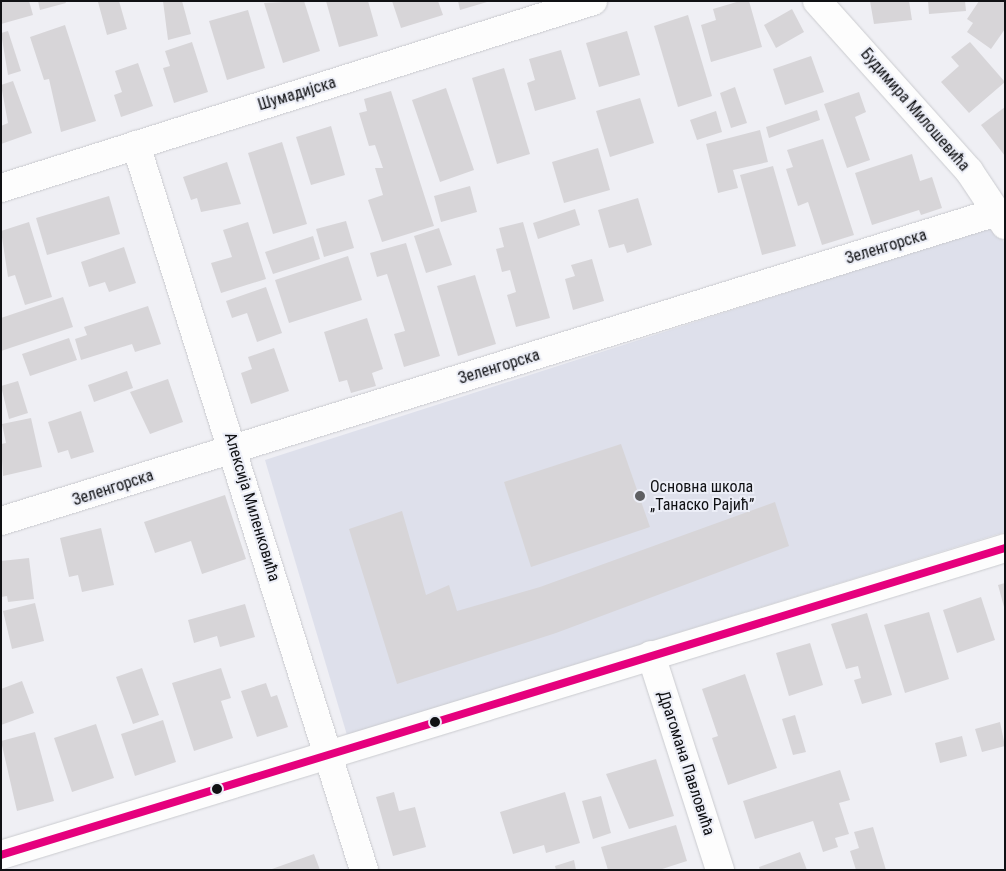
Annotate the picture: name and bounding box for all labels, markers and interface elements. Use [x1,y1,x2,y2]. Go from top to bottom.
street label: Будимира Милошевића [856,45,974,175]
street label: Шумадијска [256,73,338,115]
street label: Зеленгорска [843,226,929,268]
street label: Зеленгорска [456,346,542,388]
street label: Алексија Миленковића [220,430,284,584]
street label: Зеленгорска [70,466,156,510]
place label: Основна школа „Танаско Рајић” [650,477,754,515]
marker: Основна школа „Танаско Рајић” [634,490,646,502]
street label: Драгомана Павловића [654,688,718,838]
unlabelled marker [430,717,440,727]
unlabelled marker [212,784,222,794]

